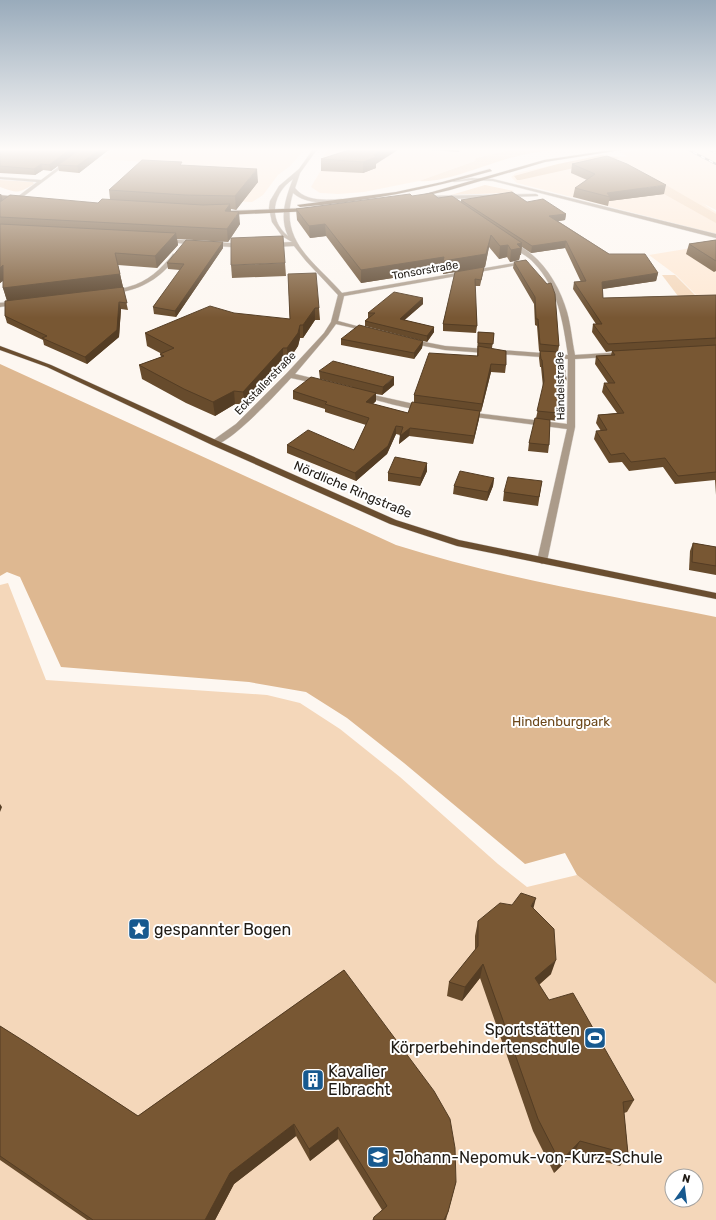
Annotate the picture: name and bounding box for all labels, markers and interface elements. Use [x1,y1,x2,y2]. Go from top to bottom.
street label: Tonsorstraße [391,258,459,283]
street label: Eckstallerstraße [232,349,299,418]
street label: Händelstraße [553,352,568,420]
street label: Nördliche Ringstraße [291,458,414,522]
park label: Hindenburgpark [512,714,610,730]
place icon: gespannter Bogen [126,916,152,942]
place label: gespannter Bogen [154,920,291,939]
place label: Sportstätten Körperbehindertenschule [391,1020,580,1057]
sports icon: Sportstätten Körperbehindertenschule [582,1025,608,1051]
place label: Kavalier Elbracht [328,1062,391,1099]
building icon: Kavalier Elbracht [300,1067,326,1093]
school or university icon: Johann-Nepomuk-von-Kurz-Schule [365,1144,391,1170]
place label: Johann-Nepomuk-von-Kurz-Schule [394,1148,663,1167]
north arrow [664,1168,704,1208]
text: N [681,1172,692,1186]

